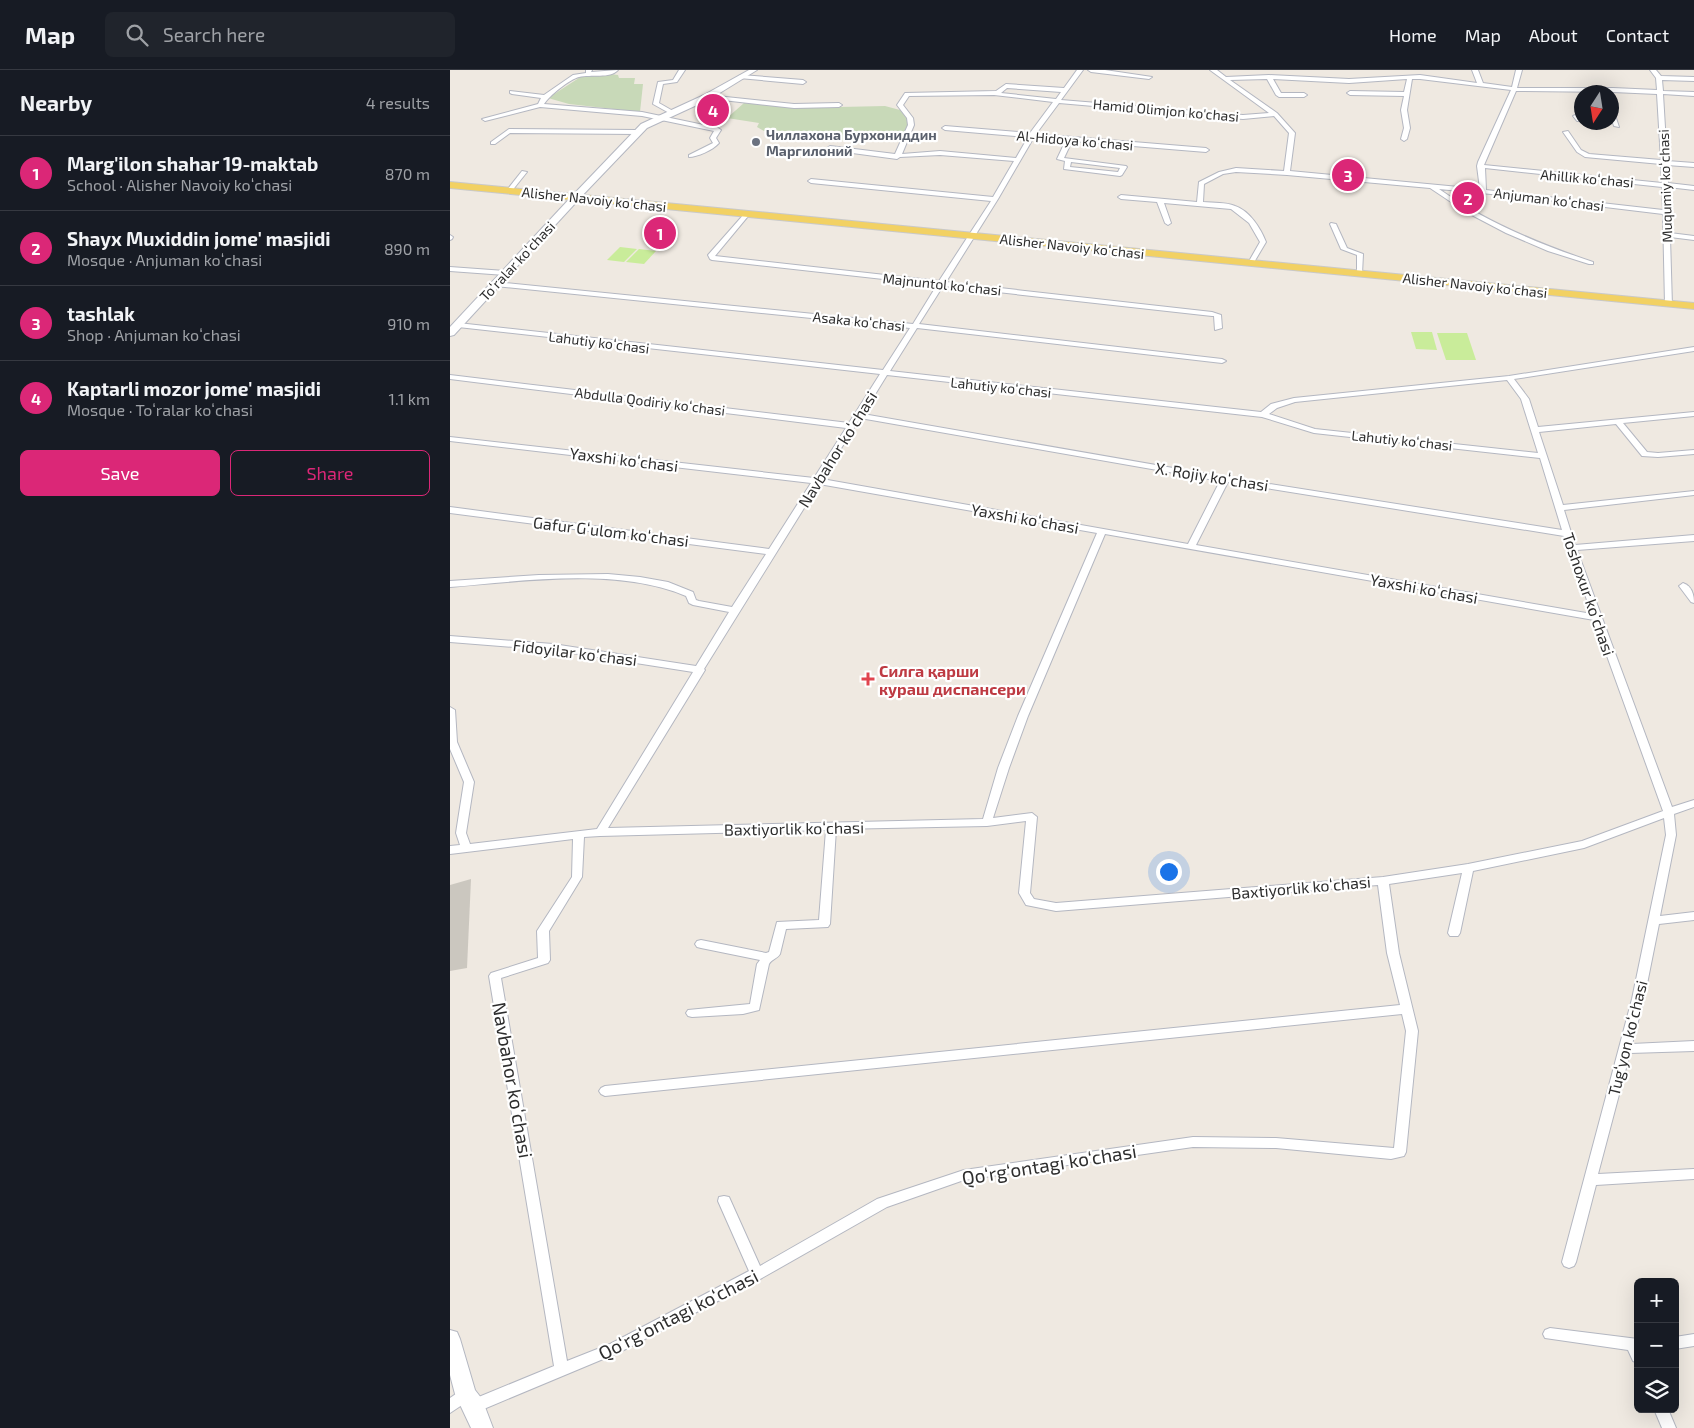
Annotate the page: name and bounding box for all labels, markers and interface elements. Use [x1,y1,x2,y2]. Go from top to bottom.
search box [105,12,455,57]
text: Map [25,20,75,49]
icon: search [123,21,151,49]
text: Search here [163,23,265,46]
text: Home [1389,24,1437,46]
text: Map [1465,24,1501,46]
text: About [1529,24,1578,46]
text: Contact [1606,24,1669,46]
north arrow [1574,85,1619,130]
text: Nearby [20,90,92,115]
pin: 4 [697,91,729,129]
text: 4 results [366,93,430,112]
street label: Hamid Olimjon ko'chasi [1092,95,1240,125]
place label: Чиллахона Бурхониддин Маргилоний [766,126,937,159]
street label: Al-Hidoya koʻchasi [1016,126,1134,154]
street label: Muqumiy koʻchasi [1655,129,1675,243]
marker: Чиллахона Бурхониддин Маргилоний [750,136,762,148]
text: Marg'ilon shahar 19-maktab [67,152,318,175]
pin: 3 [1332,156,1364,194]
text: 1 [33,164,39,183]
text: 870 m [385,164,430,183]
street label: Ahillik koʻchasi [1540,165,1634,191]
text: School · Alisher Navoiy koʻchasi [67,175,292,194]
pin: 2 [1452,179,1484,217]
street label: Alisher Navoiy koʻchasi [521,183,667,215]
street label: Anjuman koʻchasi [1493,184,1605,214]
pin: 1 [644,214,676,252]
street label: Toʻralar koʻchasi [476,218,558,304]
text: Shayx Muxiddin jome' masjidi [67,227,330,250]
street label: Alisher Navoiy koʻchasi [999,230,1145,262]
text: 2 [31,239,41,258]
text: 890 m [384,239,430,258]
text: Mosque · Anjuman koʻchasi [67,250,262,269]
street label: Majnuntol koʻchasi [882,269,1002,299]
street label: Alisher Navoiy koʻchasi [1402,269,1548,301]
text: tashlak [67,302,135,325]
street label: Asaka koʻchasi [812,308,906,334]
text: 3 [31,314,41,333]
text: 910 m [387,314,430,333]
text: Shop · Anjuman koʻchasi [67,325,241,344]
street label: Lahutiy koʻchasi [548,327,650,357]
street label: Lahutiy koʻchasi [950,373,1052,401]
text: Kaptarli mozor jome' masjidi [67,377,321,400]
street label: Abdulla Qodiriy koʻchasi [574,383,726,419]
street label: Navbahor koʻchasi [794,388,880,510]
text: 4 [31,389,41,408]
text: 1.1 km [389,389,430,408]
text: Mosque · Toʻralar koʻchasi [67,400,253,419]
street label: Lahutiy koʻchasi [1351,426,1453,454]
street label: Yaxshi koʻchasi [569,443,679,475]
button: Save [20,450,220,496]
button: Share [230,450,430,496]
street label: X. Rojiy koʻchasi [1154,458,1270,495]
street label: Yaxshi koʻchasi [970,499,1080,537]
street label: Gafur Gʻulom koʻchasi [532,512,690,550]
street label: Toshoxur koʻchasi [1559,530,1619,658]
street label: Yaxshi koʻchasi [1369,569,1479,607]
street label: Fidoyilar koʻchasi [512,635,638,669]
place label: Силга қарши кураш диспансери [879,661,1026,698]
marker: Силга қарши кураш диспансери [861,672,875,686]
street label: Baxtiyorlik koʻchasi [724,817,864,839]
your location [1156,859,1182,885]
street label: Baxtiyorlik koʻchasi [1230,871,1372,903]
street label: Tugʻyon koʻchasi [1603,978,1651,1098]
street label: Navbahor koʻchasi [488,1000,538,1160]
street label: Qo‘rg‘ontagi ko‘chasi [960,1139,1138,1189]
street label: Qo‘rg‘ontagi ko‘chasi [594,1264,762,1364]
map controls [1634,1278,1679,1413]
button: + [1634,1278,1679,1323]
button: − [1634,1323,1679,1368]
button: layers [1634,1368,1679,1413]

